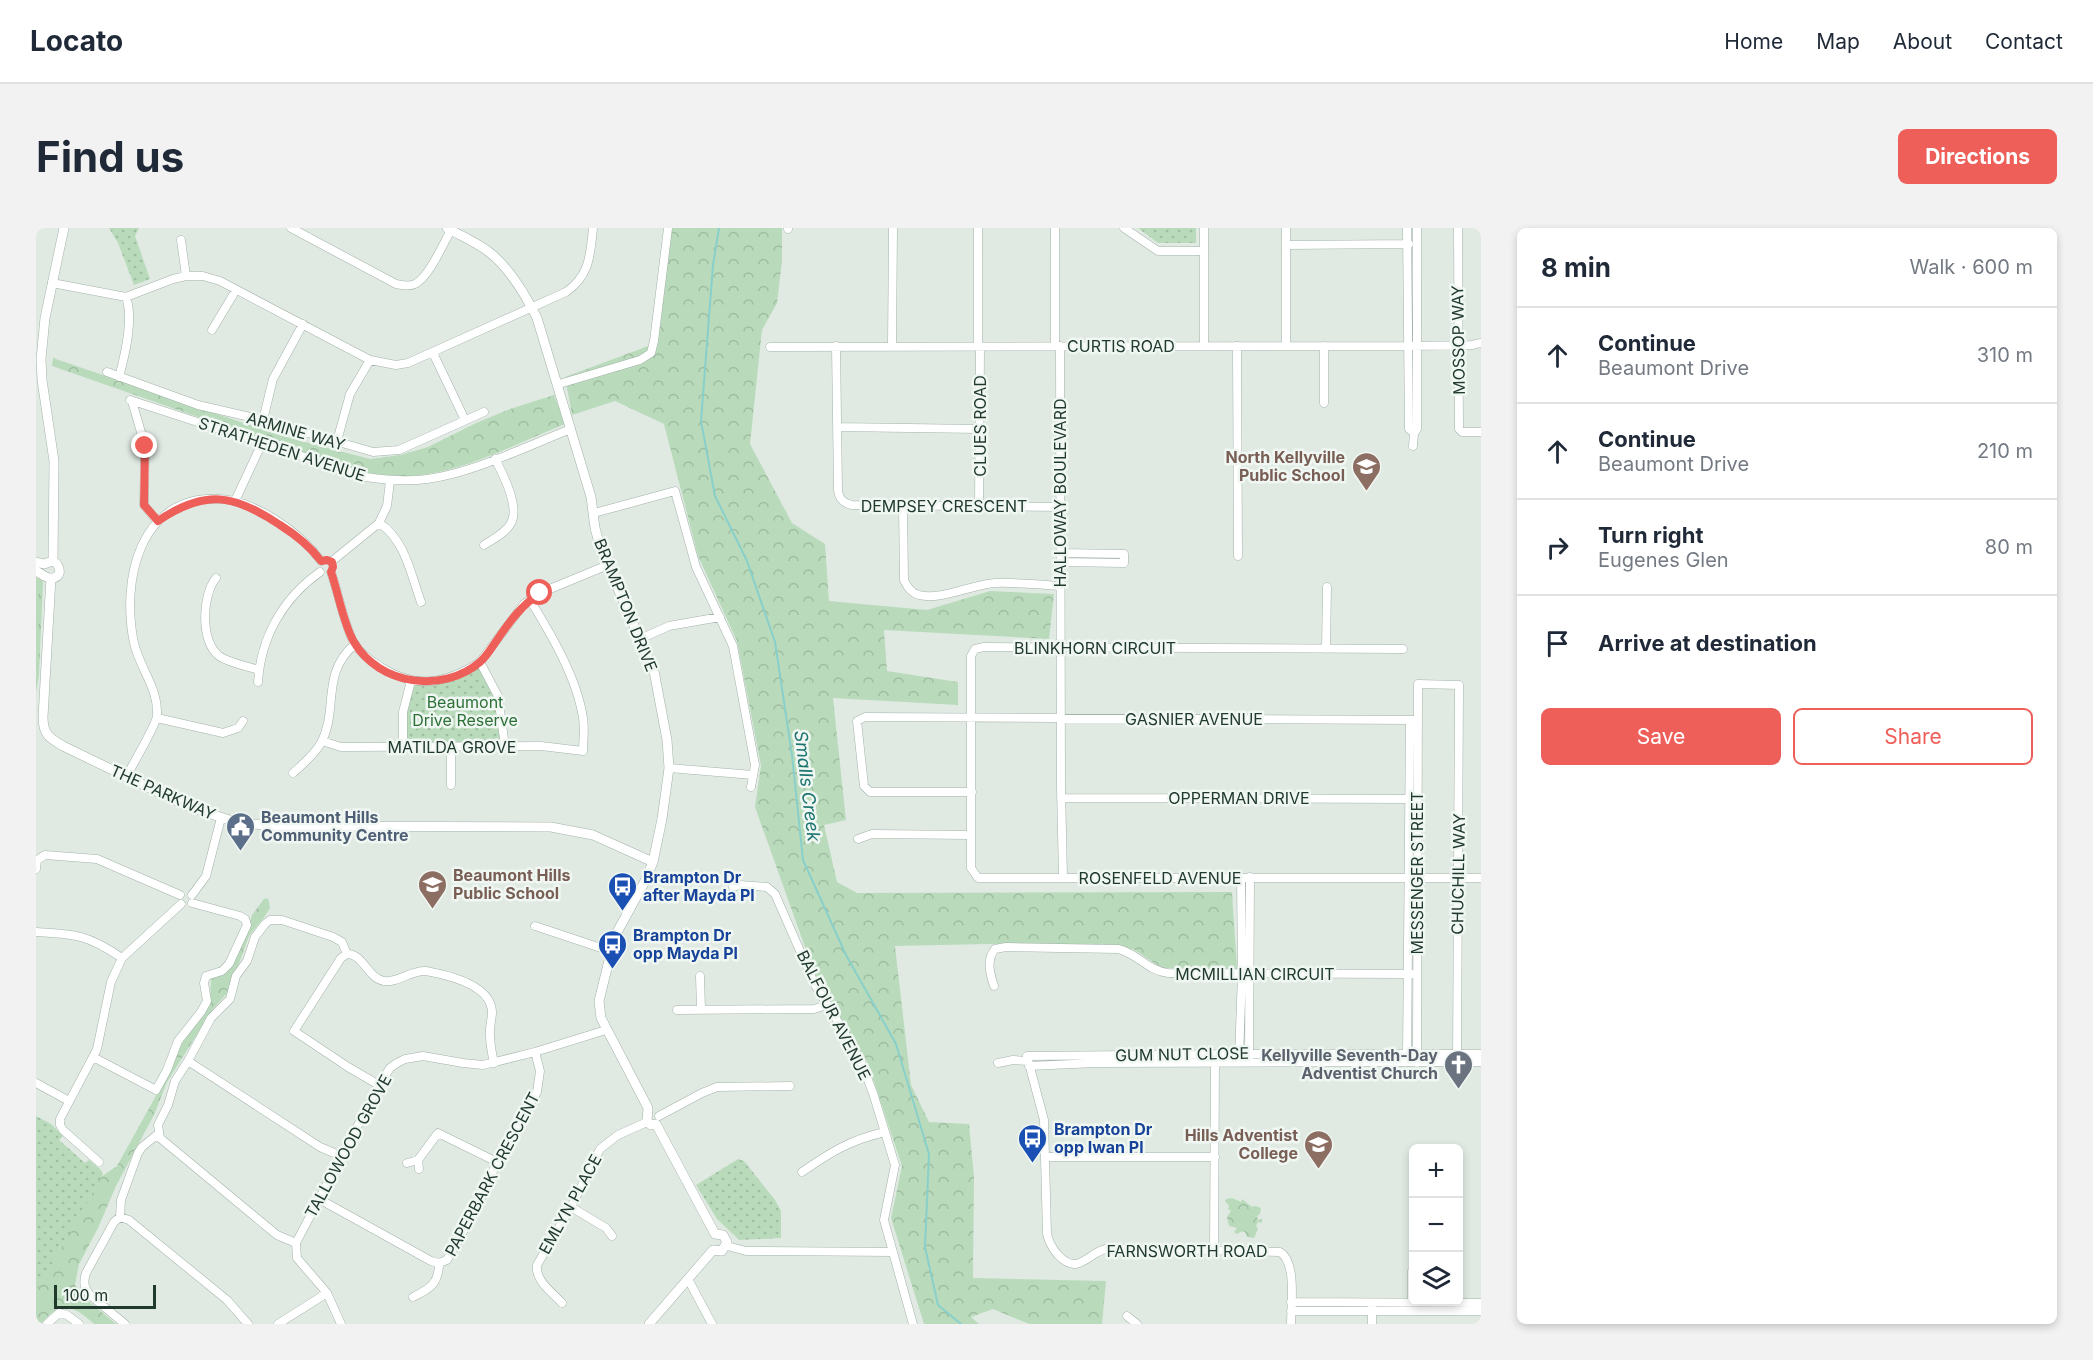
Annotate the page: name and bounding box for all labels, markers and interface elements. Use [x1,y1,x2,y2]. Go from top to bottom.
text: Locato [30,24,123,58]
text: Home [1724,29,1783,54]
text: Map [1816,29,1860,54]
text: About [1893,29,1952,54]
text: Contact [1985,29,2063,54]
button: Directions [1898,129,2057,184]
text: Find us [36,131,184,182]
text: 8 min [1541,252,1611,283]
text: Walk · 600 m [1909,255,2033,279]
street label: MOSSOP WAY [1447,285,1469,395]
text: Continue [1598,330,1696,356]
street label: CURTIS ROAD [1067,336,1175,356]
icon: ahead [1541,339,1574,372]
text: 310 m [1977,343,2033,367]
text: Beaumont Drive [1598,356,1749,380]
street label: CLUES ROAD [970,375,990,477]
street label: HALLOWAY BOULEVARD [1050,399,1070,587]
street label: ARMINE WAY [244,407,348,455]
street label: STRATHEDEN AVENUE [196,413,368,485]
text: Continue [1598,426,1696,452]
route end [131,432,157,458]
icon: ahead [1541,435,1574,468]
text: 210 m [1977,439,2033,463]
place label: North Kellyville Public School [1226,447,1345,485]
school or university icon: North Kellyville Public School [1350,450,1382,492]
text: Beaumont Drive [1598,452,1749,476]
street label: DEMPSEY CRESCENT [861,496,1027,516]
text: Turn right [1598,522,1704,548]
icon: right [1541,531,1574,564]
street label: BRAMPTON DRIVE [590,535,662,675]
text: 80 m [1985,535,2033,559]
text: Eugenes Glen [1598,548,1729,572]
route start [526,579,552,605]
icon: arrive [1541,627,1574,660]
text: Arrive at destination [1598,630,1817,656]
street label: BLINKHORN CIRCUIT [1014,638,1176,658]
park label: Beaumont Drive Reserve [412,692,518,730]
button: Save [1541,708,1781,765]
button: Share [1793,708,2033,765]
street label: GASNIER AVENUE [1125,709,1263,729]
water label: Smalls Creek [790,729,825,844]
street label: MATILDA GROVE [388,737,516,757]
street label: THE PARKWAY [107,760,219,824]
street label: OPPERMAN DRIVE [1168,788,1310,808]
street label: MESSENGER STREET [1407,791,1427,955]
place label: Beaumont Hills Community Centre [261,807,409,845]
public building icon: Beaumont Hills Community Centre [224,810,256,852]
street label: CHUCHILL WAY [1447,813,1469,935]
place label: Beaumont Hills Public School [453,865,571,903]
place label: Brampton Dr after Mayda Pl [643,867,755,905]
school or university icon: Beaumont Hills Public School [416,868,448,910]
street label: ROSENFELD AVENUE [1079,868,1241,888]
bus stop icon: Brampton Dr after Mayda Pl [606,870,638,912]
place label: Brampton Dr opp Mayda Pl [633,925,738,963]
bus stop icon: Brampton Dr opp Mayda Pl [596,928,628,970]
street label: BALFOUR AVENUE [793,947,875,1083]
street label: MCMILLIAN CIRCUIT [1175,964,1335,984]
street label: GUM NUT CLOSE [1115,1043,1249,1065]
place label: Kellyville Seventh-Day Adventist Church [1261,1045,1438,1083]
church icon: Kellyville Seventh-Day Adventist Church [1443,1048,1475,1090]
street label: TALLOWOOD GROVE [300,1071,396,1221]
street label: PAPERBARK CRESCENT [440,1089,544,1259]
place label: Brampton Dr opp Iwan Pl [1054,1119,1153,1157]
bus stop icon: Brampton Dr opp Iwan Pl [1017,1122,1049,1164]
place label: Hills Adventist College [1185,1125,1298,1163]
school or university icon: Hills Adventist College [1303,1128,1335,1170]
map controls [1409,1144,1463,1306]
button: + [1409,1144,1463,1198]
street label: EMLYN PLACE [534,1151,606,1257]
button: − [1409,1198,1463,1252]
street label: FARNSWORTH ROAD [1106,1241,1268,1261]
button: layers [1409,1252,1463,1306]
scale bar [54,1282,156,1310]
text: 100 m [63,1285,108,1305]

